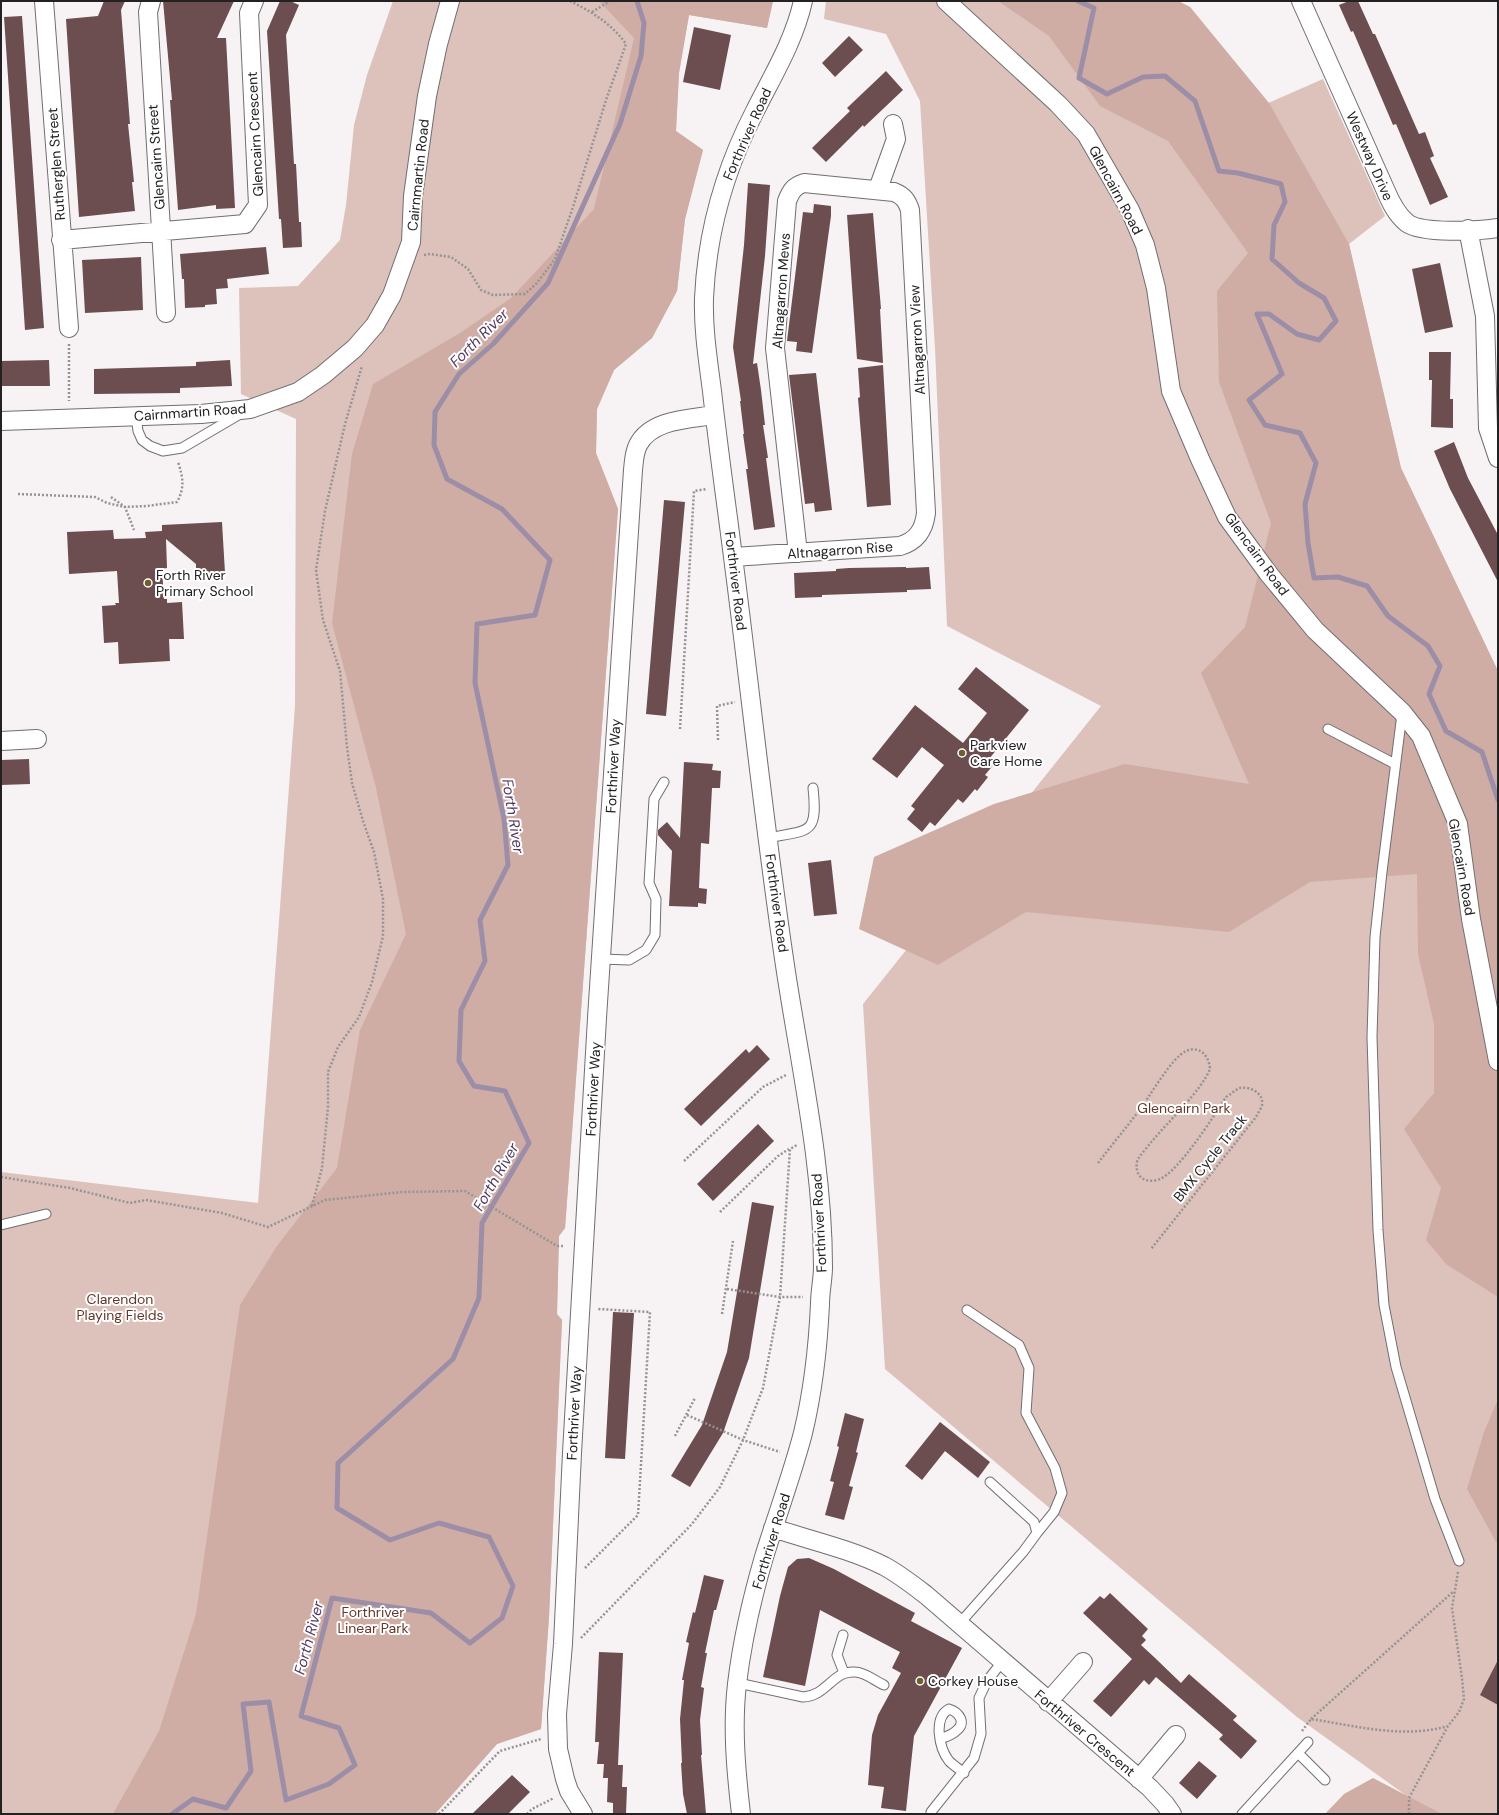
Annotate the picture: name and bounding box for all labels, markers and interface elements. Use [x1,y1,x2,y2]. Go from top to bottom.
street label: Glencairn Crescent [243,71,267,197]
street label: Forthriver Road [719,85,775,183]
street label: Glencairn Street [143,104,169,210]
street label: Rutherglen Street [43,107,69,221]
street label: Westway Drive [1342,109,1398,203]
street label: Cairnmartin Road [403,118,433,232]
street label: Glencairn Road [1085,142,1147,238]
street label: Altnagarron Mews [768,232,794,350]
street label: Altnagarron View [905,284,929,396]
water label: Forth River [445,304,513,372]
street label: Cairnmartin Road [133,399,247,425]
street label: Glencairn Road [1221,509,1293,599]
street label: Forthriver Road [721,531,751,631]
street label: Altnagarron Rise [787,537,893,563]
place label: Forth River Primary School [156,566,253,600]
marker: Forth River Primary School [143,578,153,588]
street label: Forthriver Way [602,718,624,814]
place label: Parkview Care Home [970,736,1043,770]
marker: Parkview Care Home [957,748,967,758]
water label: Forth River [497,777,529,855]
street label: Glencairn Road [1445,817,1479,917]
street label: Forthriver Road [761,853,793,953]
street label: Forthriver Way [582,1041,604,1137]
park label: Glencairn Park [1137,1099,1231,1117]
street label: BMX Cycle Track [1169,1111,1251,1205]
water label: Forth River [469,1139,524,1215]
street label: Forthriver Road [807,1173,831,1273]
park label: Clarendon Playing Fields [76,1290,164,1324]
street label: Forthriver Way [563,1365,585,1461]
street label: Forthriver Road [748,1491,794,1591]
water label: Forth River [290,1599,329,1677]
park label: Forthriver Linear Park [338,1603,408,1637]
place label: Corkey House [928,1672,1018,1690]
marker: Corkey House [915,1676,925,1686]
street label: Forthriver Crescent [1031,1686,1139,1780]

